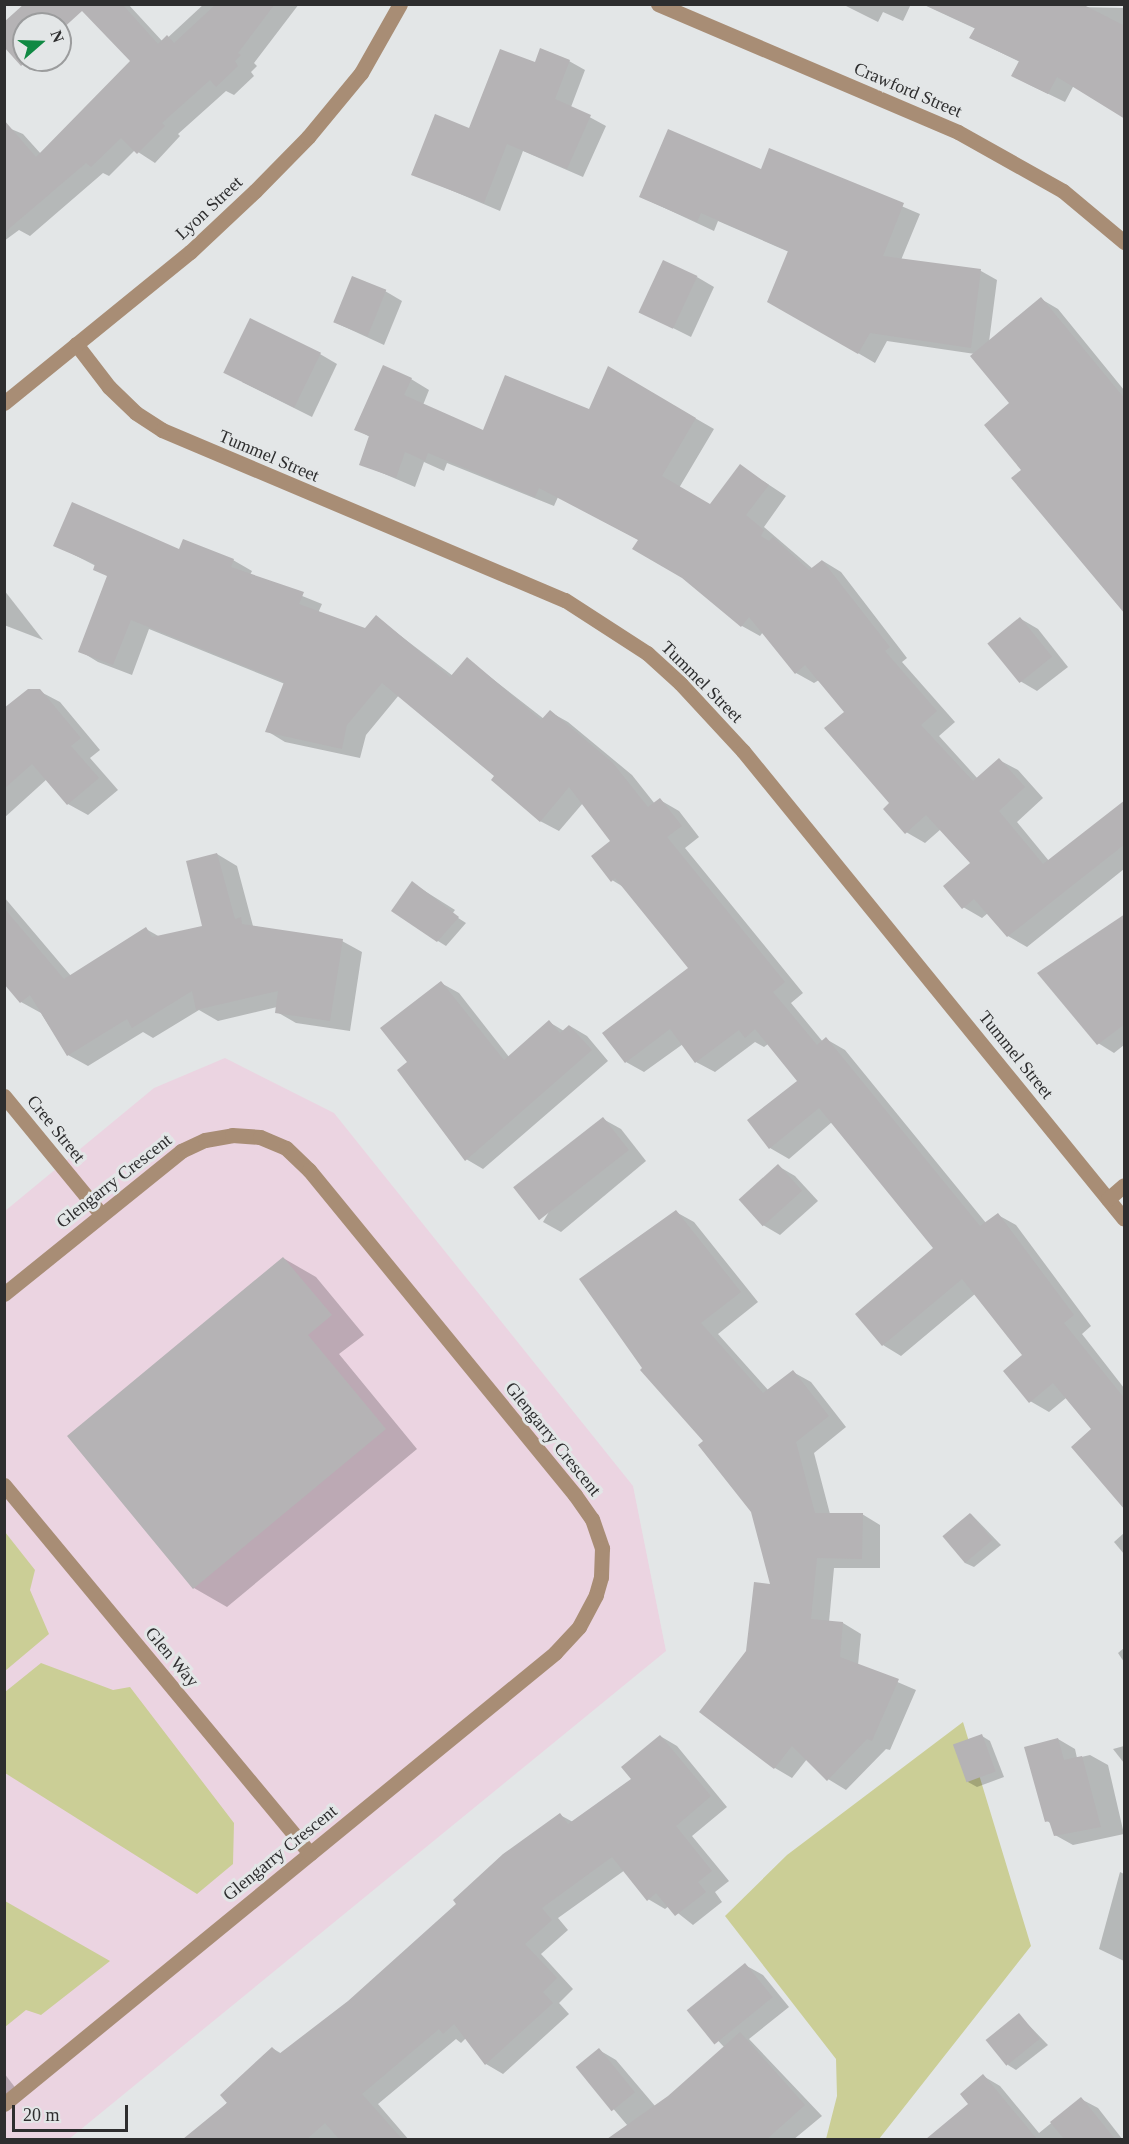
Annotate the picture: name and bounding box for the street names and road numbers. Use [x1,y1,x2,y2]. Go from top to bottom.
street label: Crawford Street [851,58,965,122]
street label: Lyon Street [171,172,247,244]
street label: Tummel Street [216,425,322,487]
street label: Tummel Street [657,637,747,727]
street label: Tummel Street [974,1007,1058,1103]
street label: Cree Street [22,1091,90,1167]
street label: Glengarry Crescent [52,1129,176,1233]
street label: Glengarry Crescent [500,1378,606,1500]
street label: Glen Way [141,1622,203,1692]
street label: Glengarry Crescent [219,1800,341,1906]

